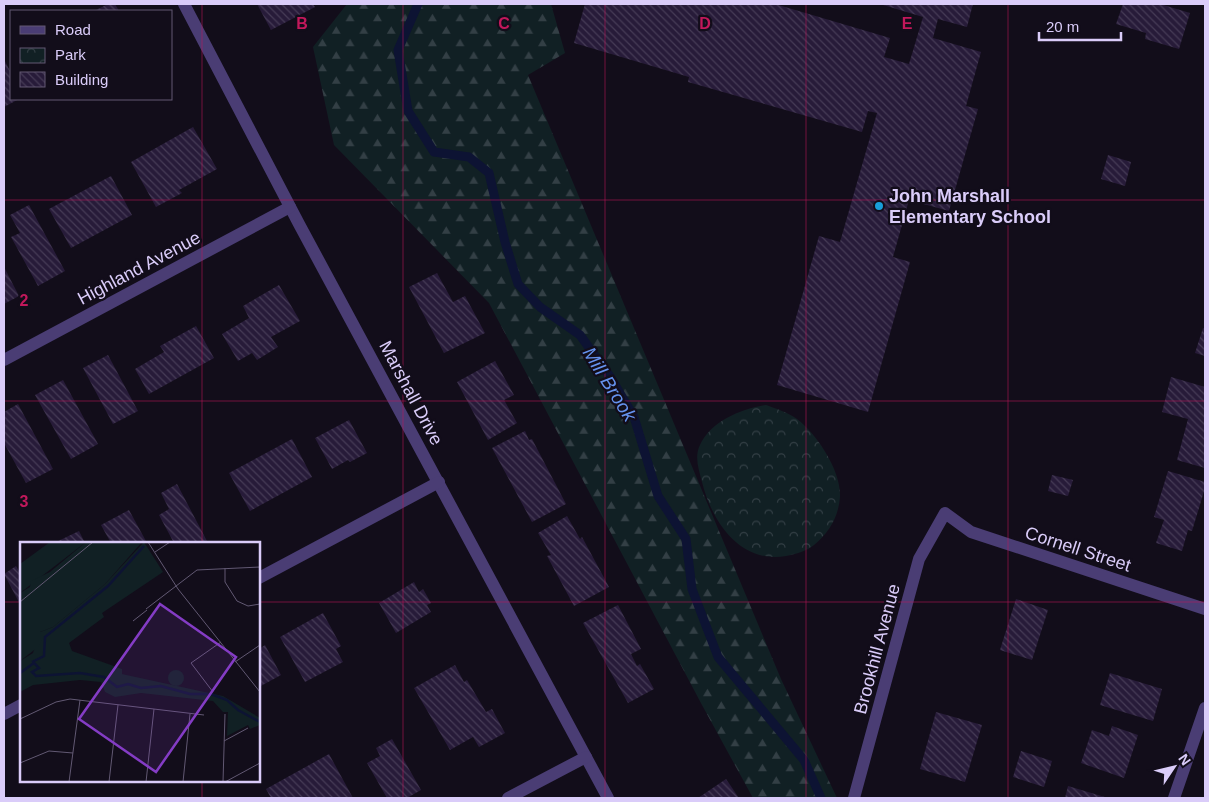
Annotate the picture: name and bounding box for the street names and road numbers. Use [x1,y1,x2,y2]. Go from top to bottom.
street label: Highland Avenue [74,227,204,309]
street label: Marshall Drive [375,338,447,448]
street label: Cornell Street [1023,522,1133,576]
street label: Brookhill Avenue [850,582,904,716]

